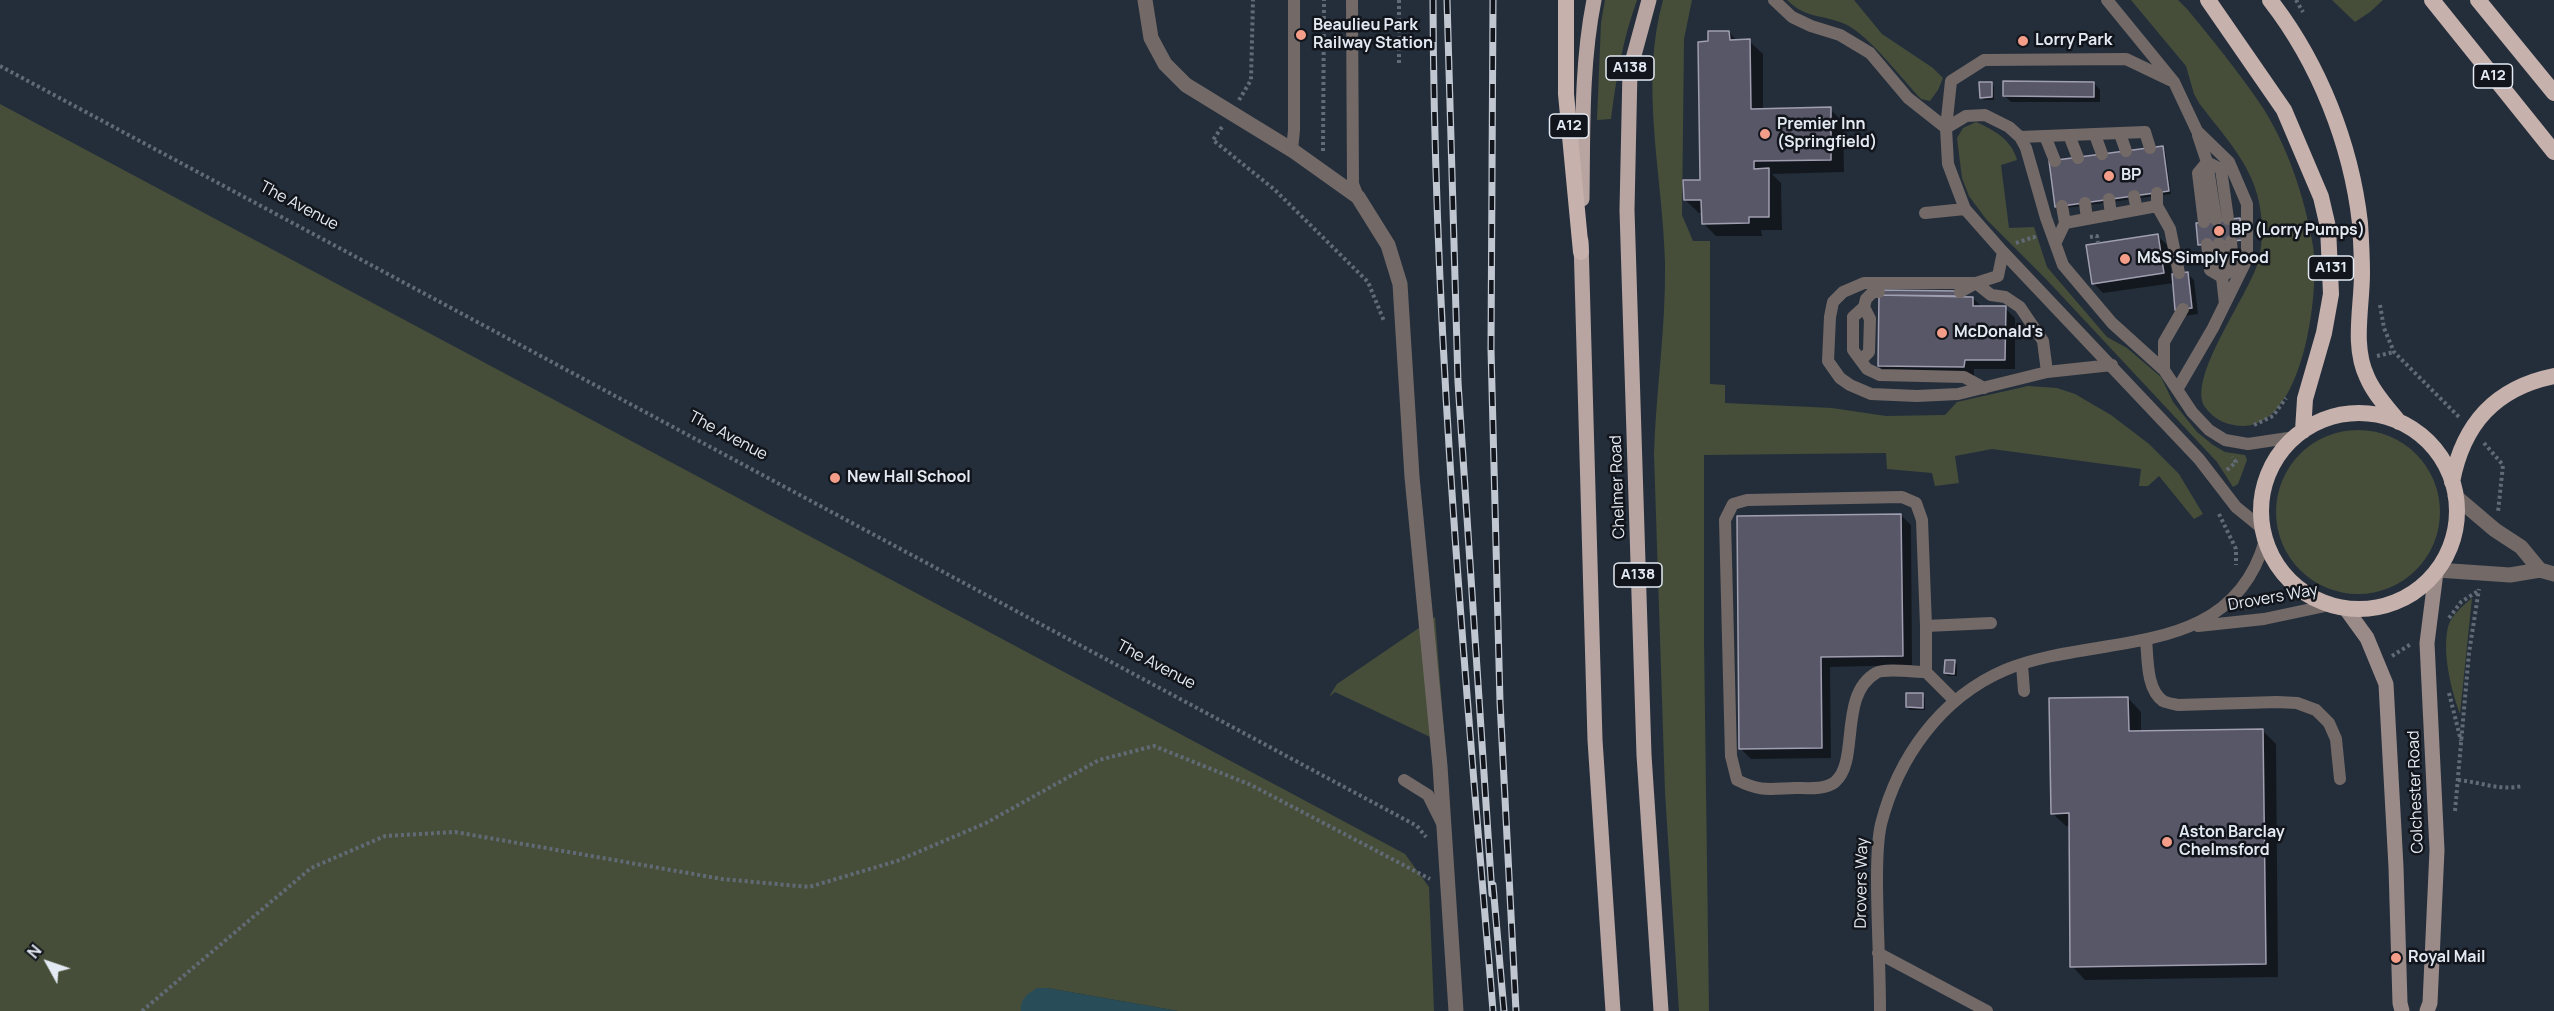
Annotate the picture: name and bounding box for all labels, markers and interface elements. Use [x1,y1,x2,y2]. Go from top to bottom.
place label: Beaulieu Park Railway Station [1313,16,1433,54]
marker: Beaulieu Park Railway Station [1294,28,1308,42]
place label: Lorry Park [2035,31,2112,51]
marker: Lorry Park [2016,34,2030,48]
road number: A138 [1606,56,1654,80]
road number: A12 [2474,64,2512,88]
road number: A12 [1550,114,1588,138]
place label: Premier Inn (Springfield) [1777,115,1877,153]
marker: Premier Inn (Springfield) [1758,127,1772,141]
place label: BP [2121,166,2141,186]
marker: BP [2102,169,2116,183]
street label: The Avenue [256,177,342,235]
place label: BP (Lorry Pumps) [2231,221,2365,241]
marker: BP (Lorry Pumps) [2212,224,2226,238]
place label: M&S Simply Food [2137,249,2269,269]
marker: M&S Simply Food [2118,252,2132,266]
road number: A131 [2308,256,2354,280]
place label: McDonald's [1954,323,2043,343]
marker: McDonald's [1935,326,1949,340]
street label: The Avenue [685,407,771,465]
street label: Chelmer Road [1607,435,1629,539]
place label: New Hall School [847,468,971,488]
marker: New Hall School [828,471,842,485]
road number: A138 [1614,563,1662,587]
street label: Drovers Way [2227,581,2319,615]
street label: The Avenue [1113,636,1199,694]
street label: Colchester Road [2404,730,2428,854]
place label: Aston Barclay Chelmsford [2179,823,2285,861]
marker: Aston Barclay Chelmsford [2160,835,2174,849]
street label: Drovers Way [1852,837,1872,929]
north arrow [18,933,78,993]
text: N [22,940,46,963]
place label: Royal Mail [2408,948,2486,968]
marker: Royal Mail [2389,951,2403,965]

